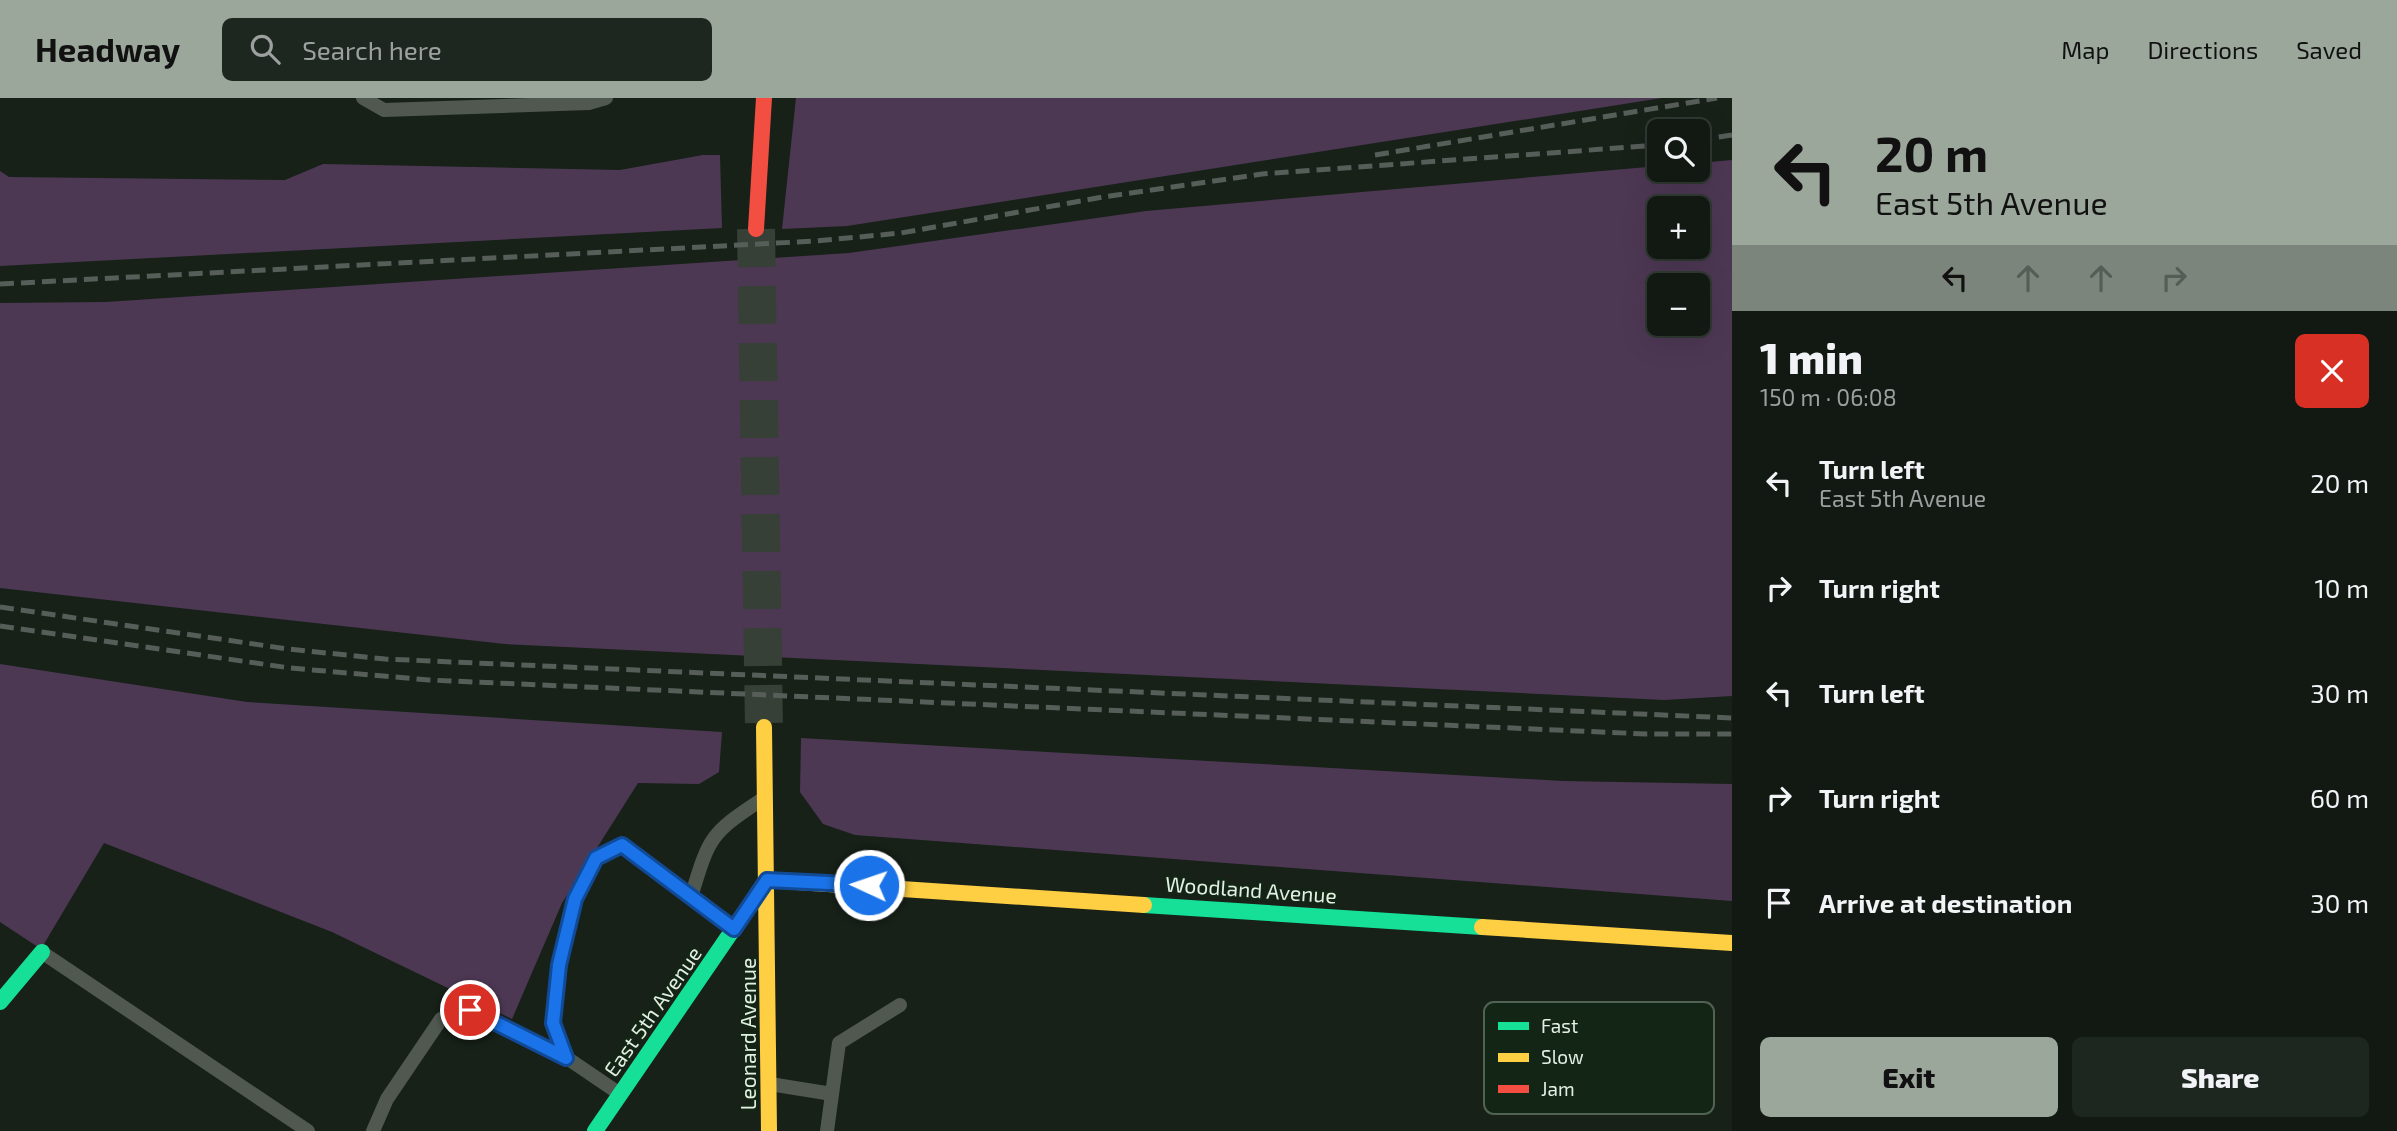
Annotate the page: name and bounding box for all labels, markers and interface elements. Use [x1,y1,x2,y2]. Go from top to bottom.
search box [222,18,712,81]
text: Headway [35,29,180,69]
icon: search [246,30,284,68]
text: Search here [302,34,442,65]
text: Map [2061,35,2109,64]
text: Directions [2147,35,2258,64]
text: Saved [2296,35,2362,64]
map controls [1647,119,1710,336]
button: search [1647,119,1710,182]
text: 20 m [1875,123,1988,182]
icon: left [1760,126,1851,217]
text: East 5th Avenue [1875,183,2108,221]
button: + [1647,196,1710,259]
icon: left [1936,259,1974,297]
icon: ahead [2009,259,2047,297]
icon: ahead [2082,259,2120,297]
icon: right [2155,259,2193,297]
button: − [1647,273,1710,336]
text: 1 min [1760,332,1863,382]
button: close [2295,334,2369,408]
text: 150 m · 06:08 [1760,383,1897,411]
text: Turn left [1819,453,1925,484]
icon: left [1760,464,1798,502]
text: 20 m [2310,467,2369,498]
text: East 5th Avenue [1819,484,1986,512]
icon: right [1760,569,1798,607]
text: Turn right [1819,572,1940,603]
text: 10 m [2314,572,2369,603]
icon: left [1760,674,1798,712]
text: Turn left [1819,677,1925,708]
text: 30 m [2310,677,2369,708]
icon: right [1760,779,1798,817]
text: Turn right [1819,782,1940,813]
text: 60 m [2310,782,2369,813]
position arrow [832,848,906,922]
street label: Woodland Avenue [1164,871,1338,907]
icon: arrive [1760,884,1798,922]
text: Arrive at destination [1819,887,2072,918]
text: 30 m [2310,887,2369,918]
street label: East 5th Avenue [598,941,706,1081]
street label: Leonard Avenue [735,958,760,1110]
pin [440,980,500,1040]
icon: arrive [451,991,489,1029]
legend [1484,1002,1714,1114]
text: Fast [1541,1014,1578,1037]
button: Exit [1760,1037,2058,1117]
button: Share [2072,1037,2369,1117]
text: Slow [1541,1045,1584,1068]
text: Jam [1541,1077,1575,1100]

